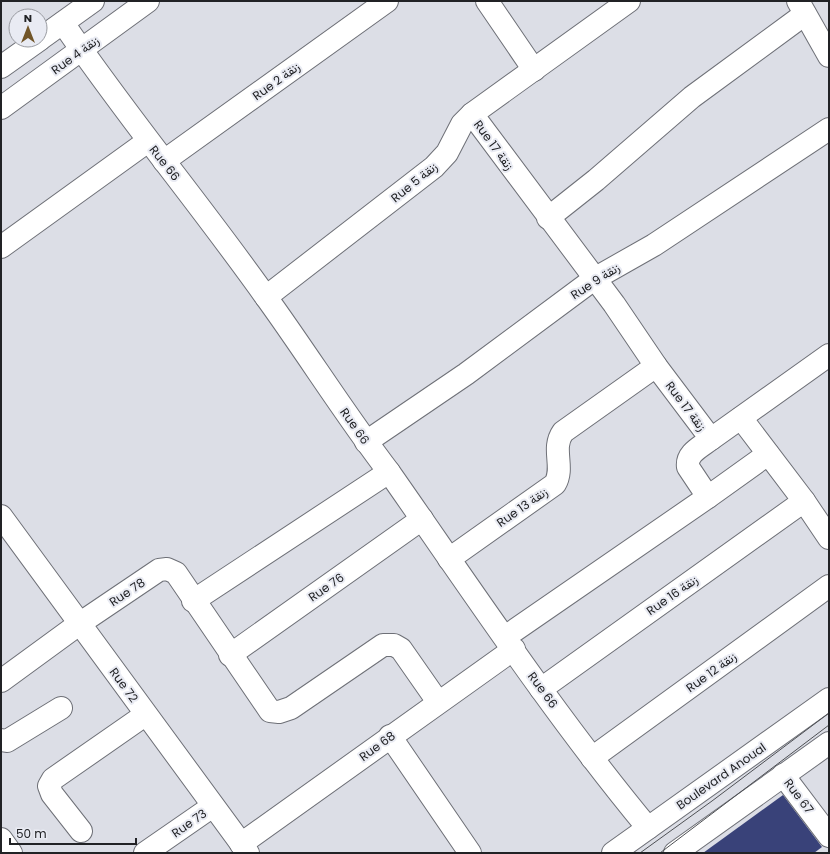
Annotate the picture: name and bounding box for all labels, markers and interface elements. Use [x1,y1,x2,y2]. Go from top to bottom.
north arrow [8,8,48,48]
text: N [24,10,32,26]
street label: Rue 4 زنقة [48,32,102,78]
street label: Rue 2 زنقة [249,58,303,104]
street label: Rue 17 زنقة [470,116,518,174]
street label: Rue 66 [146,142,184,184]
street label: Rue 5 زنقة [387,158,441,206]
street label: Rue 9 زنقة [567,259,623,303]
street label: Rue 17 زنقة [662,378,710,434]
street label: Rue 66 [336,404,374,448]
street label: Rue 13 زنقة [493,483,551,531]
street label: Rue 76 [305,569,347,605]
street label: Rue 16 زنقة [643,571,701,619]
street label: Rue 78 [106,574,148,610]
street label: Rue 12 زنقة [682,648,740,696]
street label: Rue 72 [106,664,142,706]
street label: Rue 66 [524,668,562,712]
street label: Rue 68 [355,727,399,765]
street label: Boulevard Anoual [673,739,769,813]
street label: Rue 67 [780,775,818,817]
street label: Rue 73 [168,805,210,841]
scale bar [10,820,136,846]
text: 50 m [16,825,47,842]

